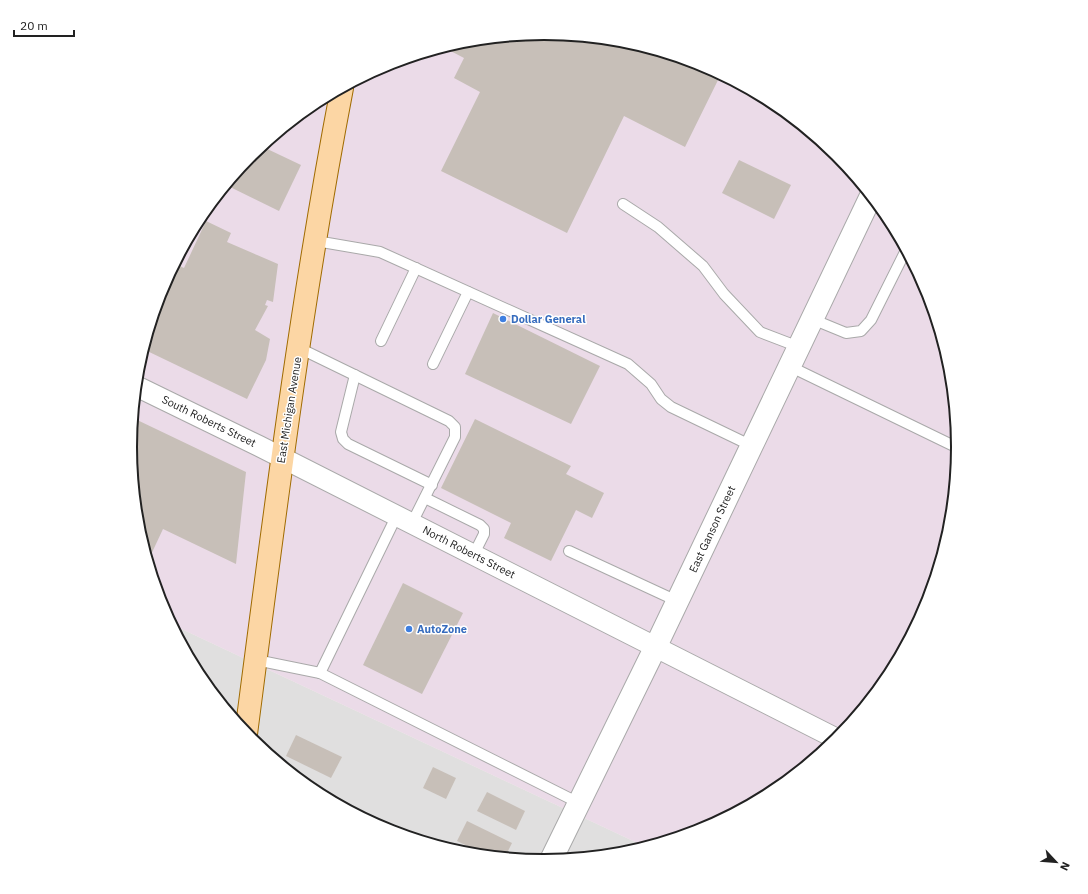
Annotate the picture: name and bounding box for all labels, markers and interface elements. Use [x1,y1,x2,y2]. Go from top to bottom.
scale bar [14,12,74,38]
text: 20 m [20,18,48,33]
place label: Dollar General [511,312,586,326]
marker: Dollar General [498,314,508,324]
street label: East Michigan Avenue [274,356,304,464]
street label: South Roberts Street [160,392,258,450]
street label: East Ganson Street [686,483,738,575]
street label: North Roberts Street [420,523,518,582]
place label: AutoZone [417,622,467,636]
marker: AutoZone [404,624,414,634]
north arrow [1036,842,1076,882]
text: N [1057,860,1073,873]

